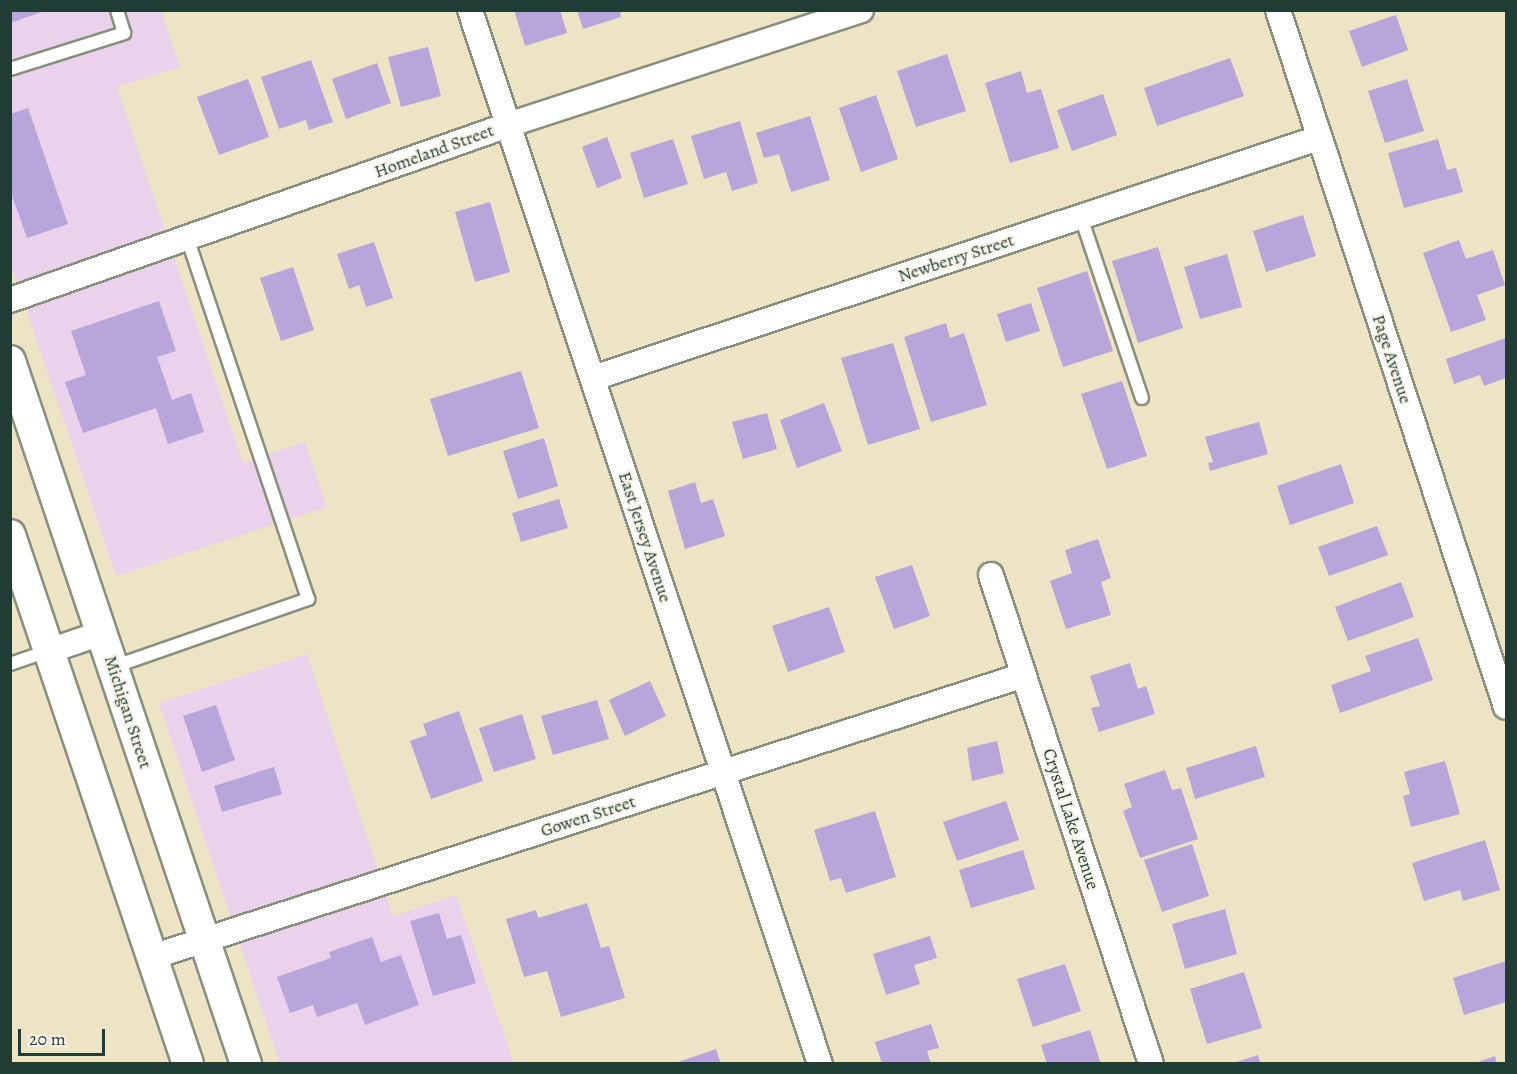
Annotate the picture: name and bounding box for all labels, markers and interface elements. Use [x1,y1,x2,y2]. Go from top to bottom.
street label: Homeland Street [371,119,497,183]
street label: Newberry Street [895,229,1017,287]
street label: Page Avenue [1367,312,1417,406]
street label: East Jersey Avenue [614,469,676,605]
street label: Michigan Street [100,653,156,771]
street label: Crystal Lake Avenue [1038,746,1104,892]
street label: Gowen Street [538,791,638,841]
scale bar [21,1017,108,1055]
text: 20 m [29,1027,66,1051]

